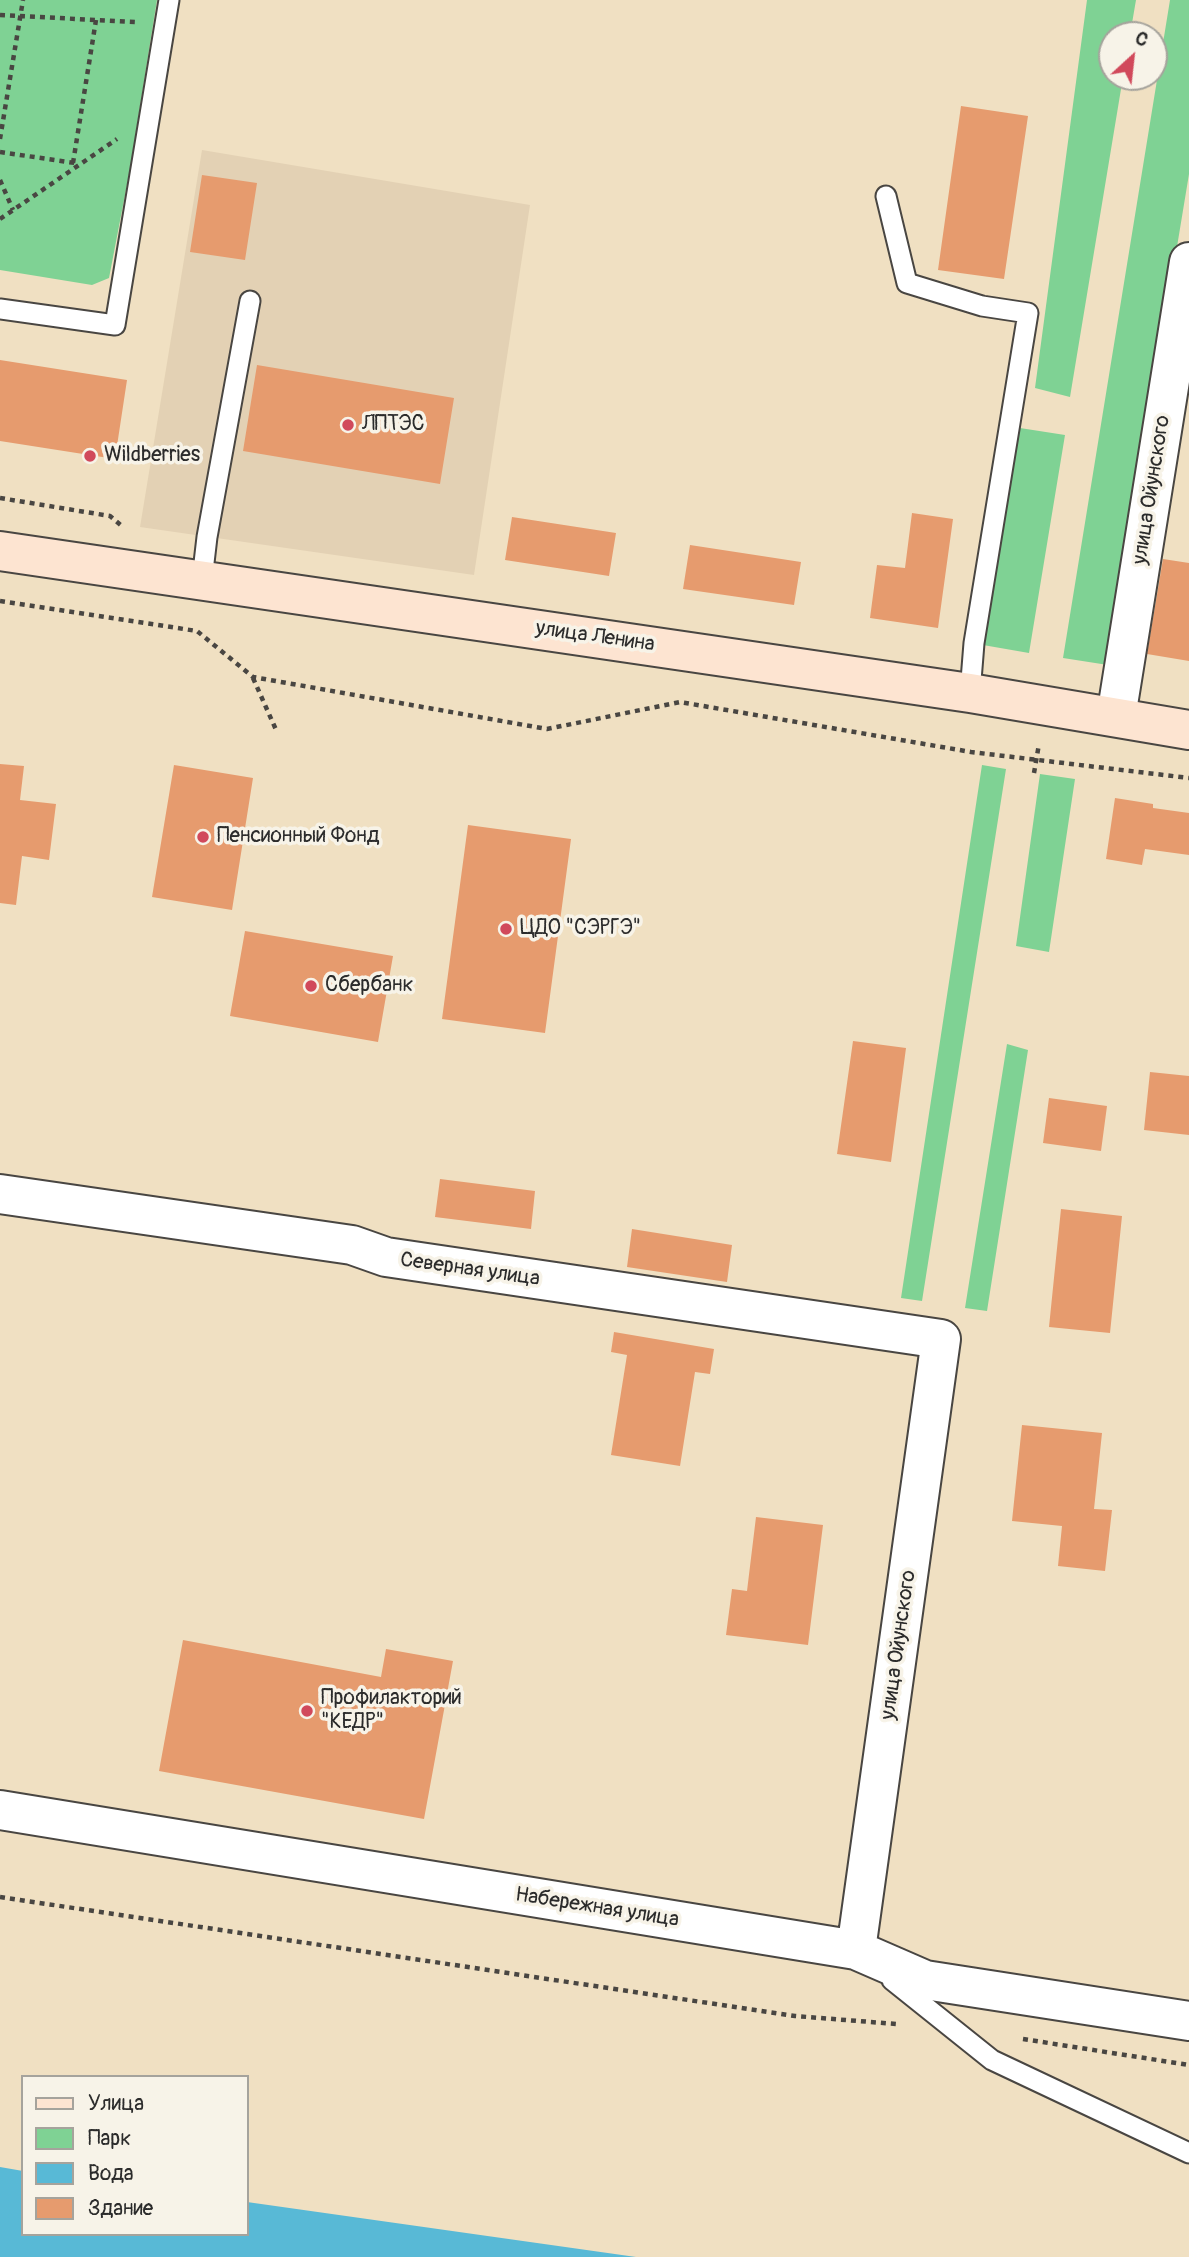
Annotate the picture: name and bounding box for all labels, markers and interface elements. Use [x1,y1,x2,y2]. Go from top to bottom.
north arrow [1098,21,1168,91]
text: С [1131,26,1152,52]
place label: ЛПТЭС [362,412,424,438]
street label: улица Ойунского [1128,413,1176,567]
marker: ЛПТЭС [340,417,356,433]
place label: Wildberries [104,443,200,469]
marker: Wildberries [82,448,98,464]
street label: улица Ленина [534,616,656,658]
place label: Пенсионный Фонд [217,824,379,850]
marker: Пенсионный Фонд [195,829,211,845]
place label: ЦДО "СЭРГЭ" [520,916,641,942]
marker: ЦДО "СЭРГЭ" [498,921,514,937]
place label: Сбербанк [325,973,413,999]
marker: Сбербанк [303,978,319,994]
street label: Северная улица [398,1248,542,1292]
street label: улица Ойунского [876,1569,922,1721]
place label: Профилакторий "КЕДР" [321,1686,462,1736]
marker: Профилакторий "КЕДР" [299,1703,315,1719]
street label: Набережная улица [513,1883,681,1933]
legend [21,2075,248,2236]
text: Улица [88,2090,144,2117]
text: Парк [88,2125,131,2152]
text: Вода [88,2160,134,2187]
text: Здание [88,2195,153,2222]

